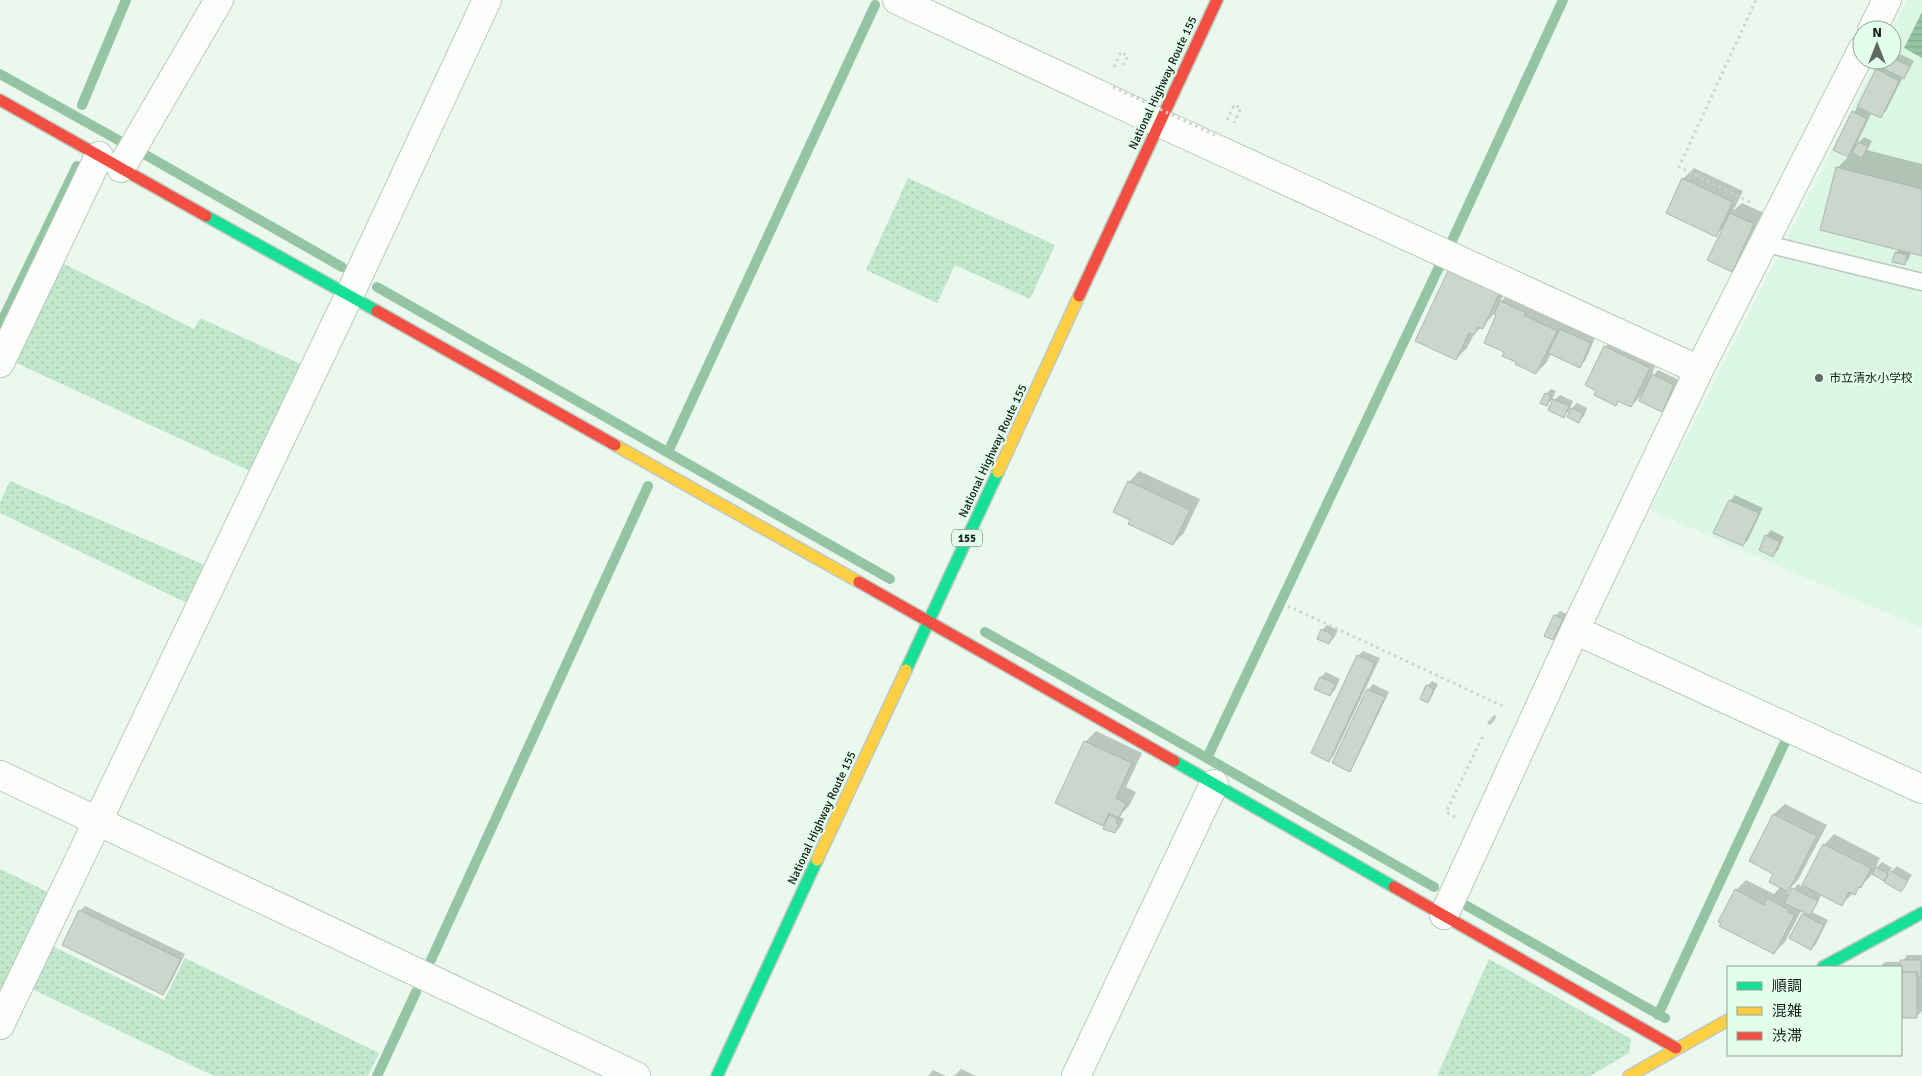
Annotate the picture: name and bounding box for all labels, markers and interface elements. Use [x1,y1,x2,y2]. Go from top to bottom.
street label: National Highway Route 155 [1125,14,1201,152]
north arrow [1852,20,1902,70]
text: N [1872,24,1882,41]
place label: 市立清水小学校 [1829,371,1913,386]
marker: 市立清水小学校 [1813,372,1825,384]
street label: National Highway Route 155 [955,382,1031,520]
road number: 155 [952,530,982,546]
street label: National Highway Route 155 [784,749,860,887]
legend [1727,966,1902,1056]
text: 順調 [1772,977,1802,995]
text: 混雑 [1772,1002,1802,1020]
text: 渋滞 [1772,1027,1802,1045]

